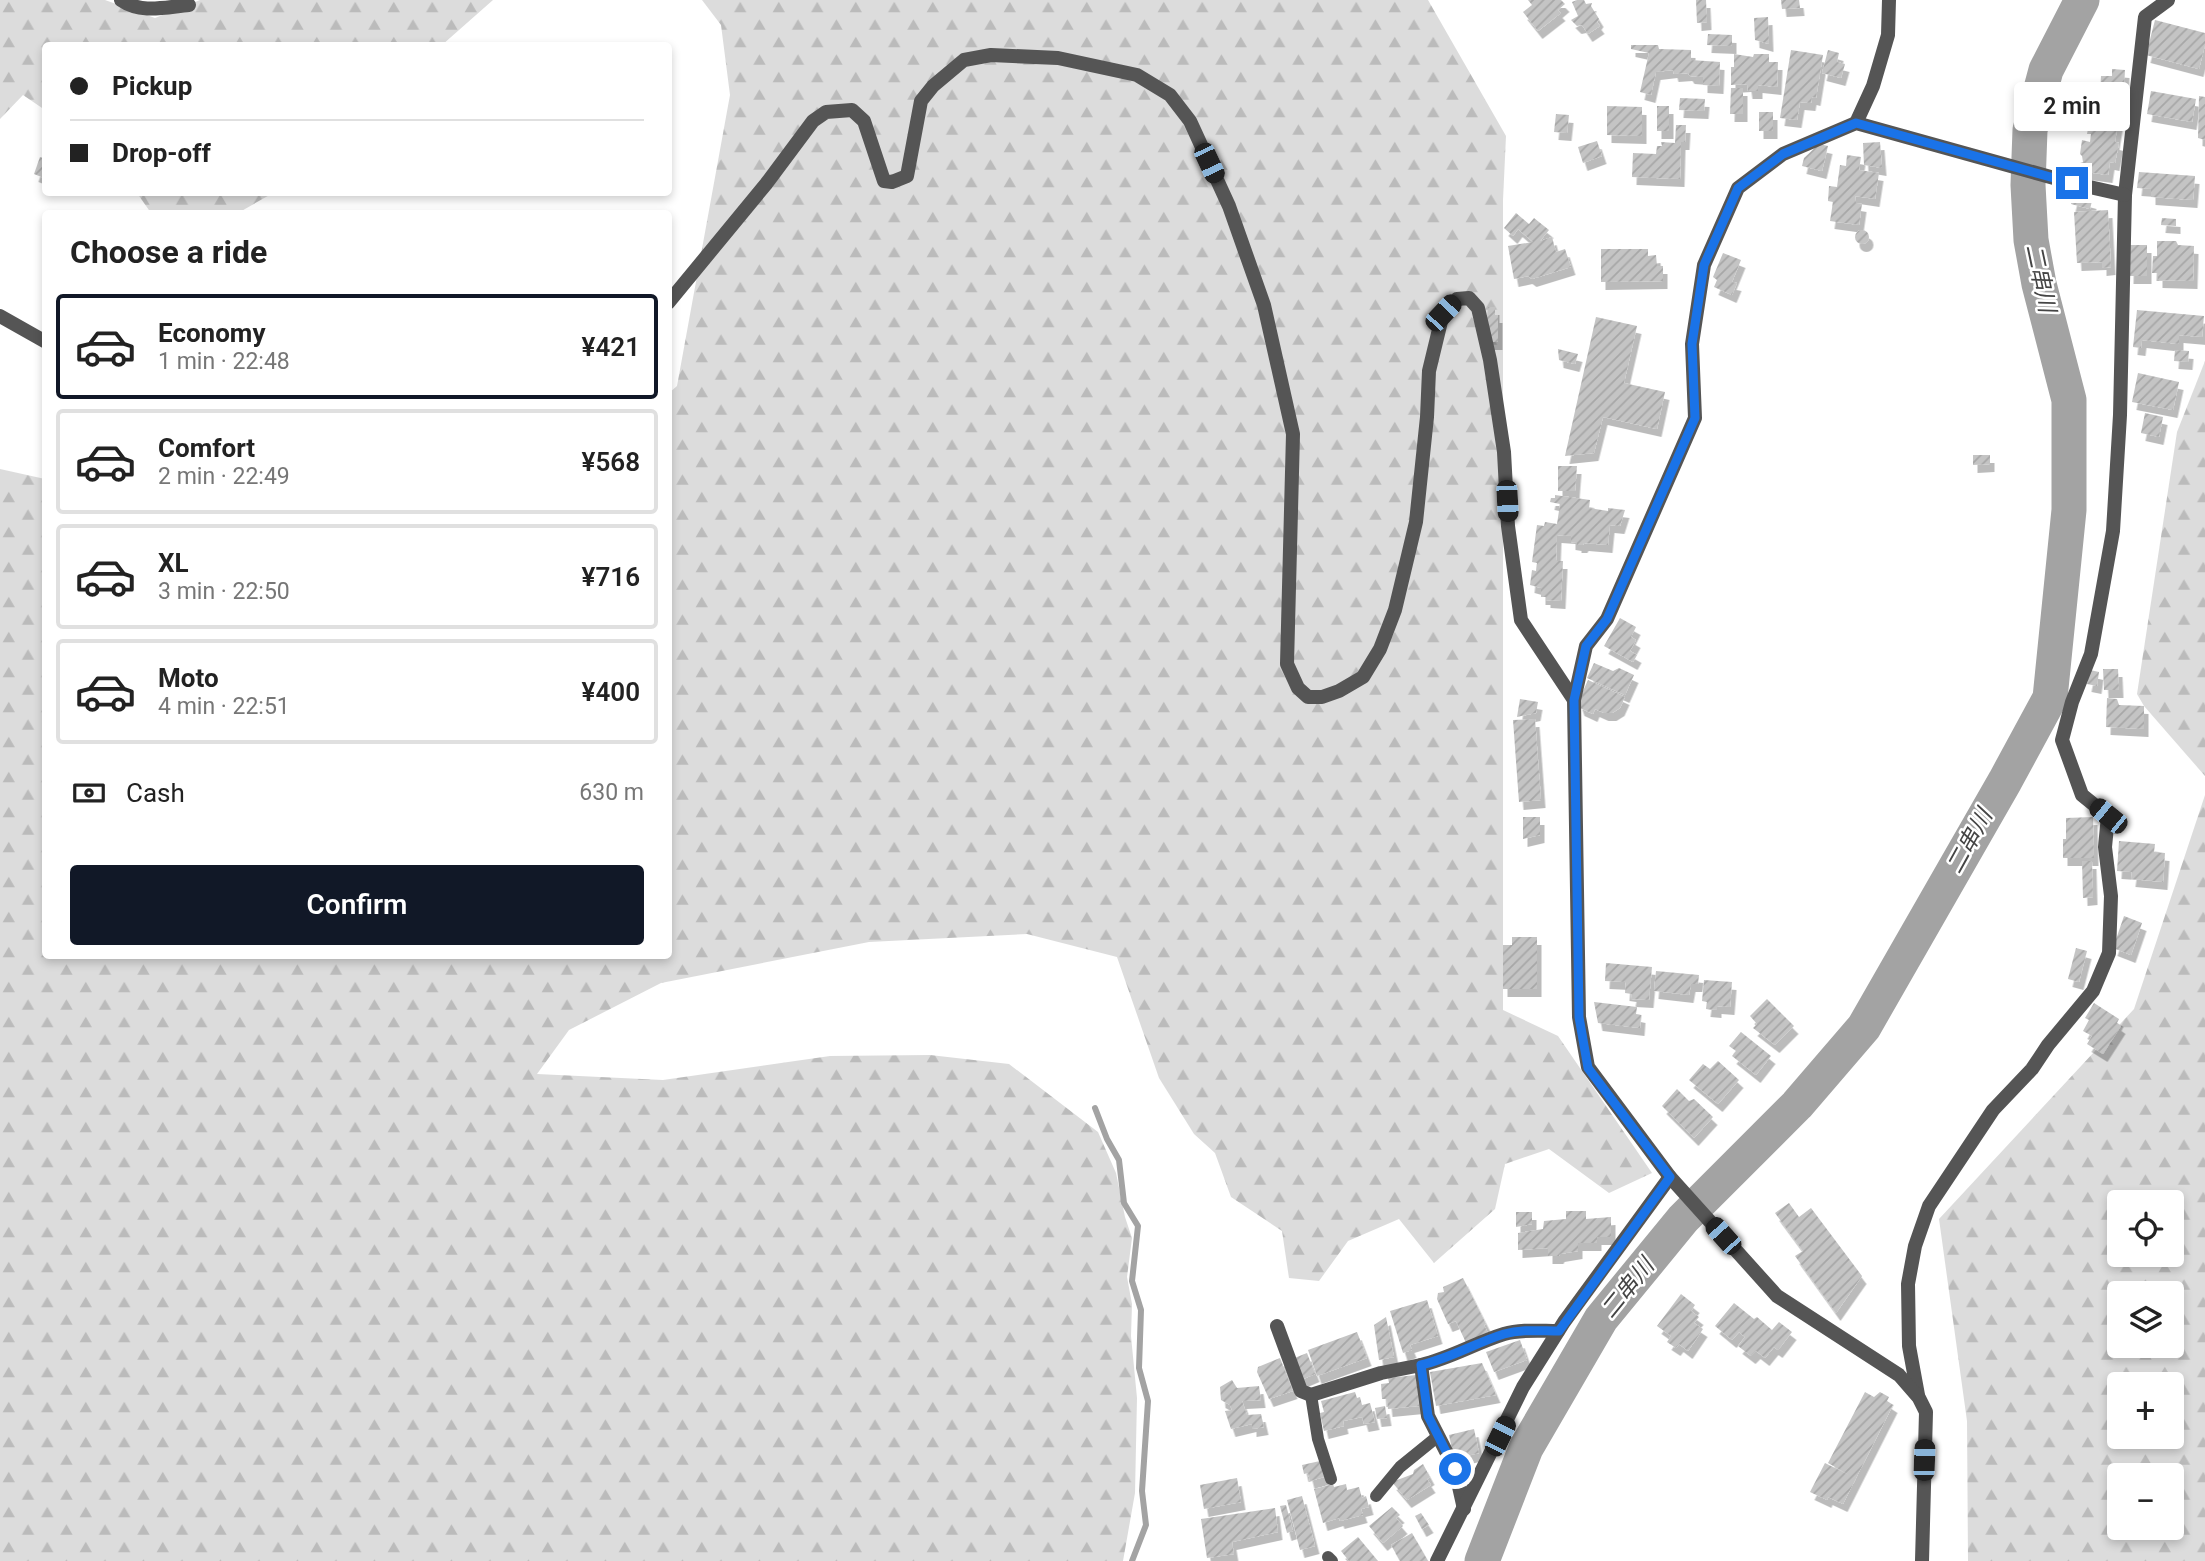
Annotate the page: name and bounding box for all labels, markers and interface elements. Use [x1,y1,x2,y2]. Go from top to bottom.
text: Pickup [112,71,192,101]
callout: 2 min [2014,82,2130,130]
text: 2 min [2043,93,2101,120]
text: Drop-off [112,138,211,168]
car [1191,140,1228,186]
route end [2056,167,2088,199]
text: Choose a ride [70,233,267,271]
water label: 二串川 [2020,242,2062,318]
car [1421,290,1466,336]
icon: car [74,315,137,378]
text: Economy [158,318,265,348]
text: ¥421 [582,332,640,362]
text: 1 min · 22:48 [158,348,290,375]
icon: car [74,430,137,493]
text: Comfort [158,433,255,463]
text: ¥568 [582,447,640,477]
text: 2 min · 22:49 [158,463,290,490]
car [1496,479,1519,523]
icon: car [74,545,137,608]
text: XL [158,548,189,578]
text: ¥716 [582,562,640,592]
text: 3 min · 22:50 [158,578,290,605]
icon: car [74,660,137,723]
text: Moto [158,663,219,693]
text: ¥400 [582,677,640,707]
text: 4 min · 22:51 [158,693,290,720]
icon: cash [70,774,108,812]
text: Cash [126,778,185,808]
text: 630 m [579,779,644,806]
car [2086,795,2131,837]
water label: 二串川 [1941,802,1999,878]
button: Confirm [70,865,644,945]
map controls [2107,1190,2184,1540]
button: locate [2107,1190,2184,1267]
car [1702,1213,1745,1259]
water label: 二串川 [1595,1251,1661,1324]
button: layers [2107,1281,2184,1358]
button: + [2107,1372,2184,1449]
car [1482,1413,1519,1459]
car [1913,1439,1936,1481]
route start [1439,1453,1471,1485]
button: − [2107,1463,2184,1540]

